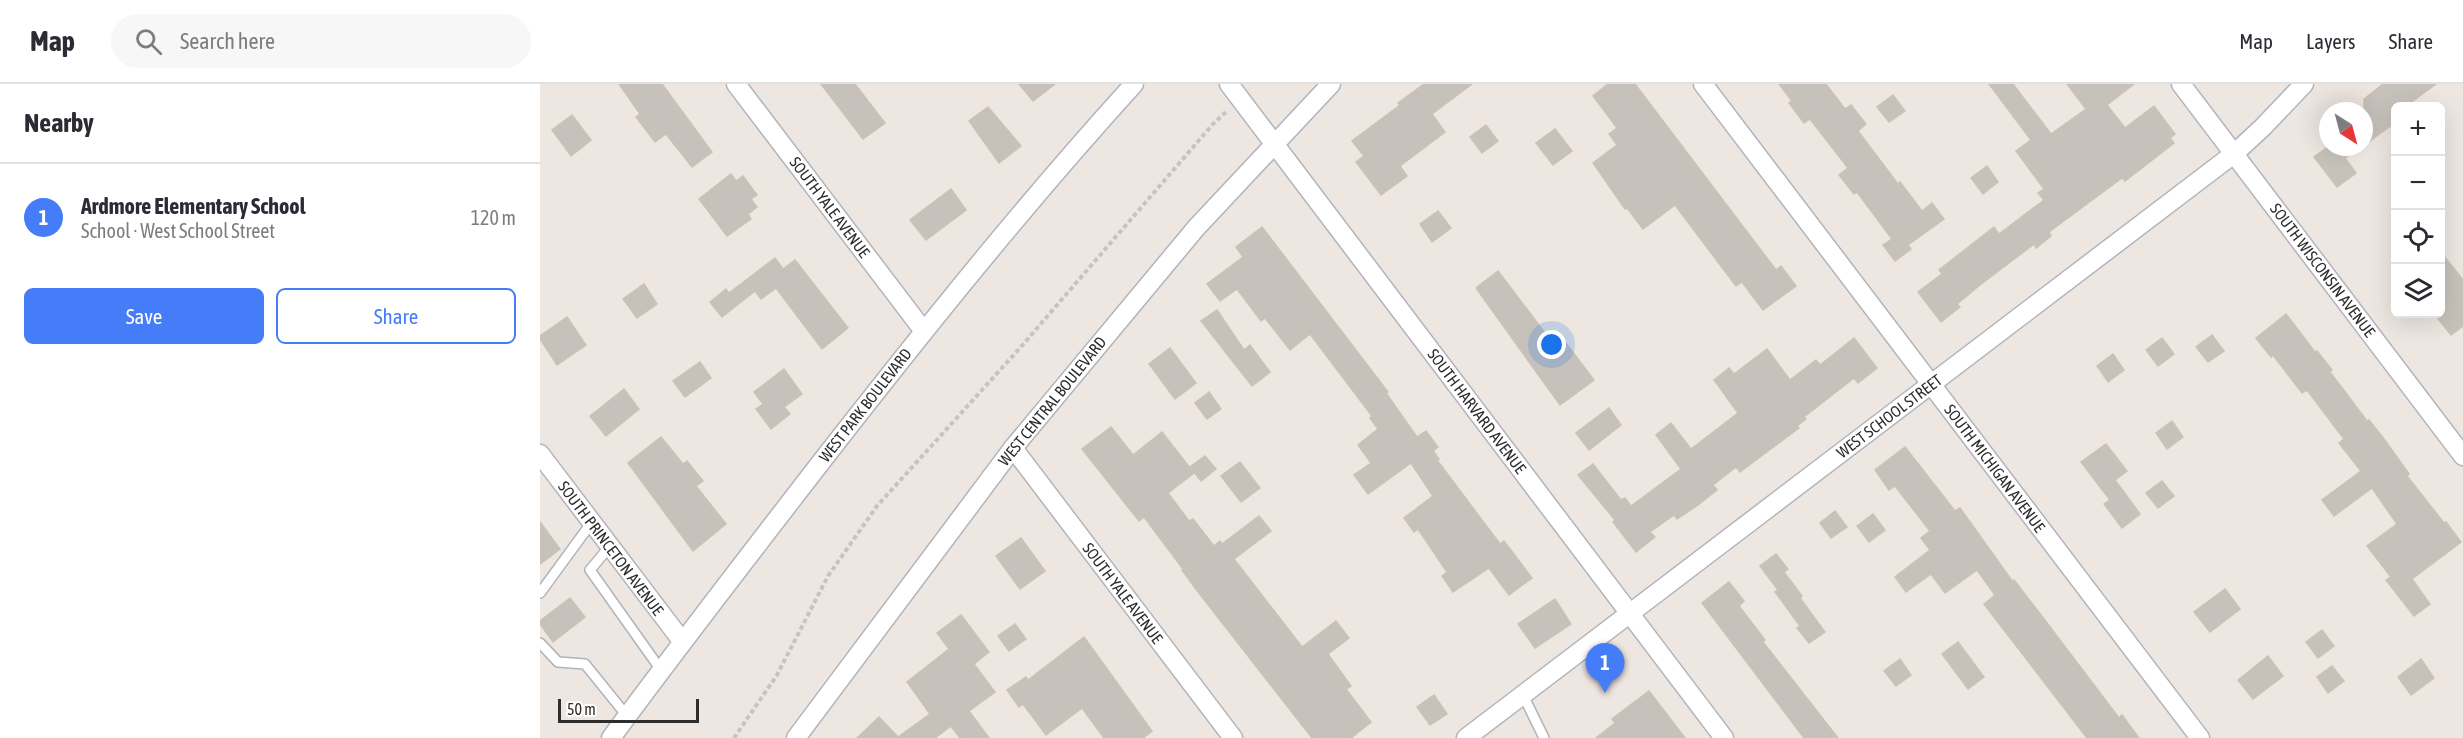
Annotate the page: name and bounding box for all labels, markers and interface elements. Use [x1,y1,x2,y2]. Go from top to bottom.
search box [111,14,531,68]
text: Map [30,25,75,57]
icon: search [132,25,165,58]
text: Search here [180,28,275,54]
text: Map [2239,29,2273,53]
text: Layers [2306,29,2356,53]
text: Share [2389,29,2433,53]
north arrow [2319,102,2373,156]
map controls [2391,102,2445,318]
button: + [2391,102,2445,156]
text: Nearby [24,108,94,138]
street label: SOUTH YALE AVENUE [786,153,874,261]
button: − [2391,156,2445,210]
text: Ardmore Elementary School [81,193,306,219]
street label: SOUTH WISCONSIN AVENUE [2267,200,2379,340]
text: 1 [39,206,48,229]
text: 120 m [471,206,516,229]
button: locate [2391,210,2445,264]
text: School · West School Street [81,219,275,242]
button: layers [2391,264,2445,318]
button: Save [24,288,264,344]
button: Share [276,288,516,344]
your location [1537,330,1566,359]
street label: WEST CENTRAL BOULEVARD [994,333,1110,469]
street label: WEST PARK BOULEVARD [815,345,915,465]
street label: SOUTH HARVARD AVENUE [1424,345,1530,477]
street label: WEST SCHOOL STREET [1833,371,1945,461]
street label: SOUTH MICHIGAN AVENUE [1941,401,2049,536]
street label: SOUTH PRINCETON AVENUE [555,478,667,619]
street label: SOUTH YALE AVENUE [1079,539,1167,647]
pin: 1 [1586,644,1624,693]
scale bar [558,696,699,724]
text: 50 m [567,700,596,718]

